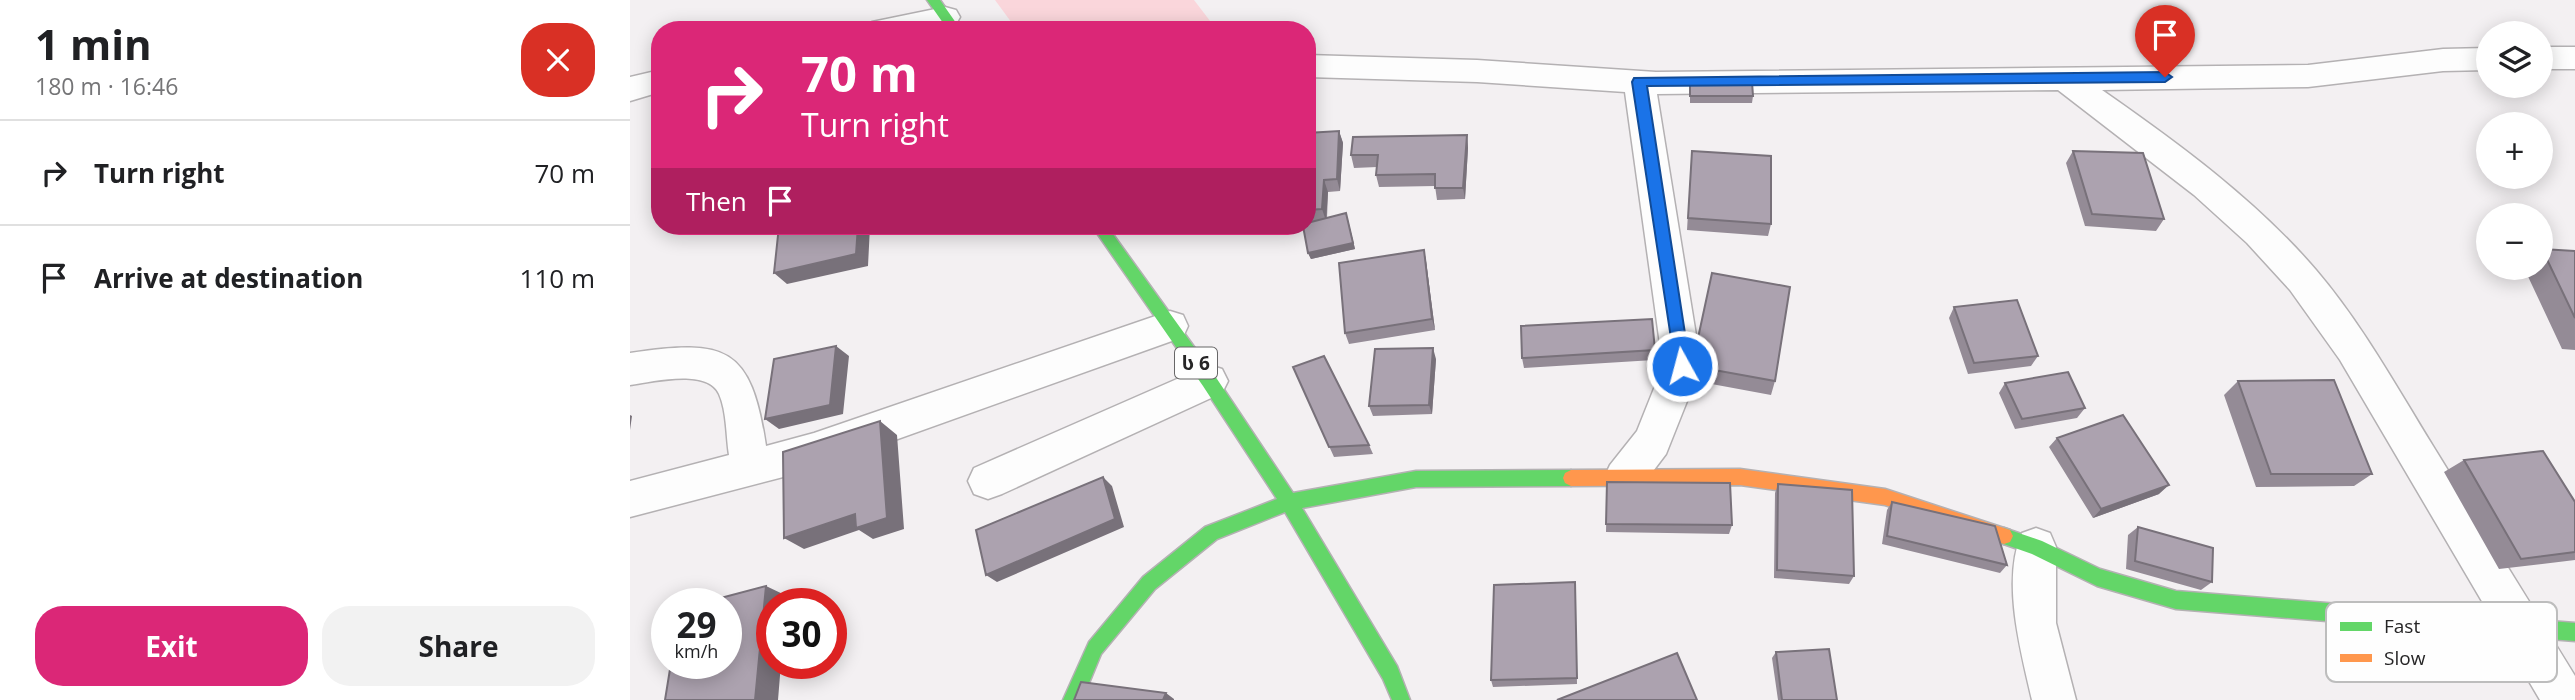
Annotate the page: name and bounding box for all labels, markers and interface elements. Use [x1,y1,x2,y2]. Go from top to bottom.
pin [2135,5,2195,77]
text: 1 min [35,15,152,72]
icon: arrive [2146,16,2184,54]
map controls [2476,21,2553,280]
button: layers [2476,21,2553,98]
button: close [521,23,595,97]
text: 70 m [801,40,918,106]
icon: right [686,49,777,140]
text: 180 m · 16:46 [35,70,178,102]
text: Turn right [801,103,949,146]
button: + [2476,112,2553,189]
icon: right [35,154,73,192]
text: Turn right [94,155,225,191]
text: 70 m [534,155,595,191]
icon: arrive [761,182,799,220]
text: Then [686,183,747,219]
button: − [2476,203,2553,280]
icon: arrive [35,259,73,297]
text: Arrive at destination [94,260,363,296]
text: 110 m [520,260,595,296]
position arrow [1645,329,1719,403]
road number: ს 6 [1175,348,1217,378]
speed limit sign: 30 [756,588,847,679]
text: 29 [676,601,717,648]
legend [2326,602,2557,682]
button: Exit [35,606,308,686]
button: Share [322,606,595,686]
text: Fast [2384,613,2420,639]
text: km/h [675,639,718,663]
text: Slow [2384,645,2426,671]

